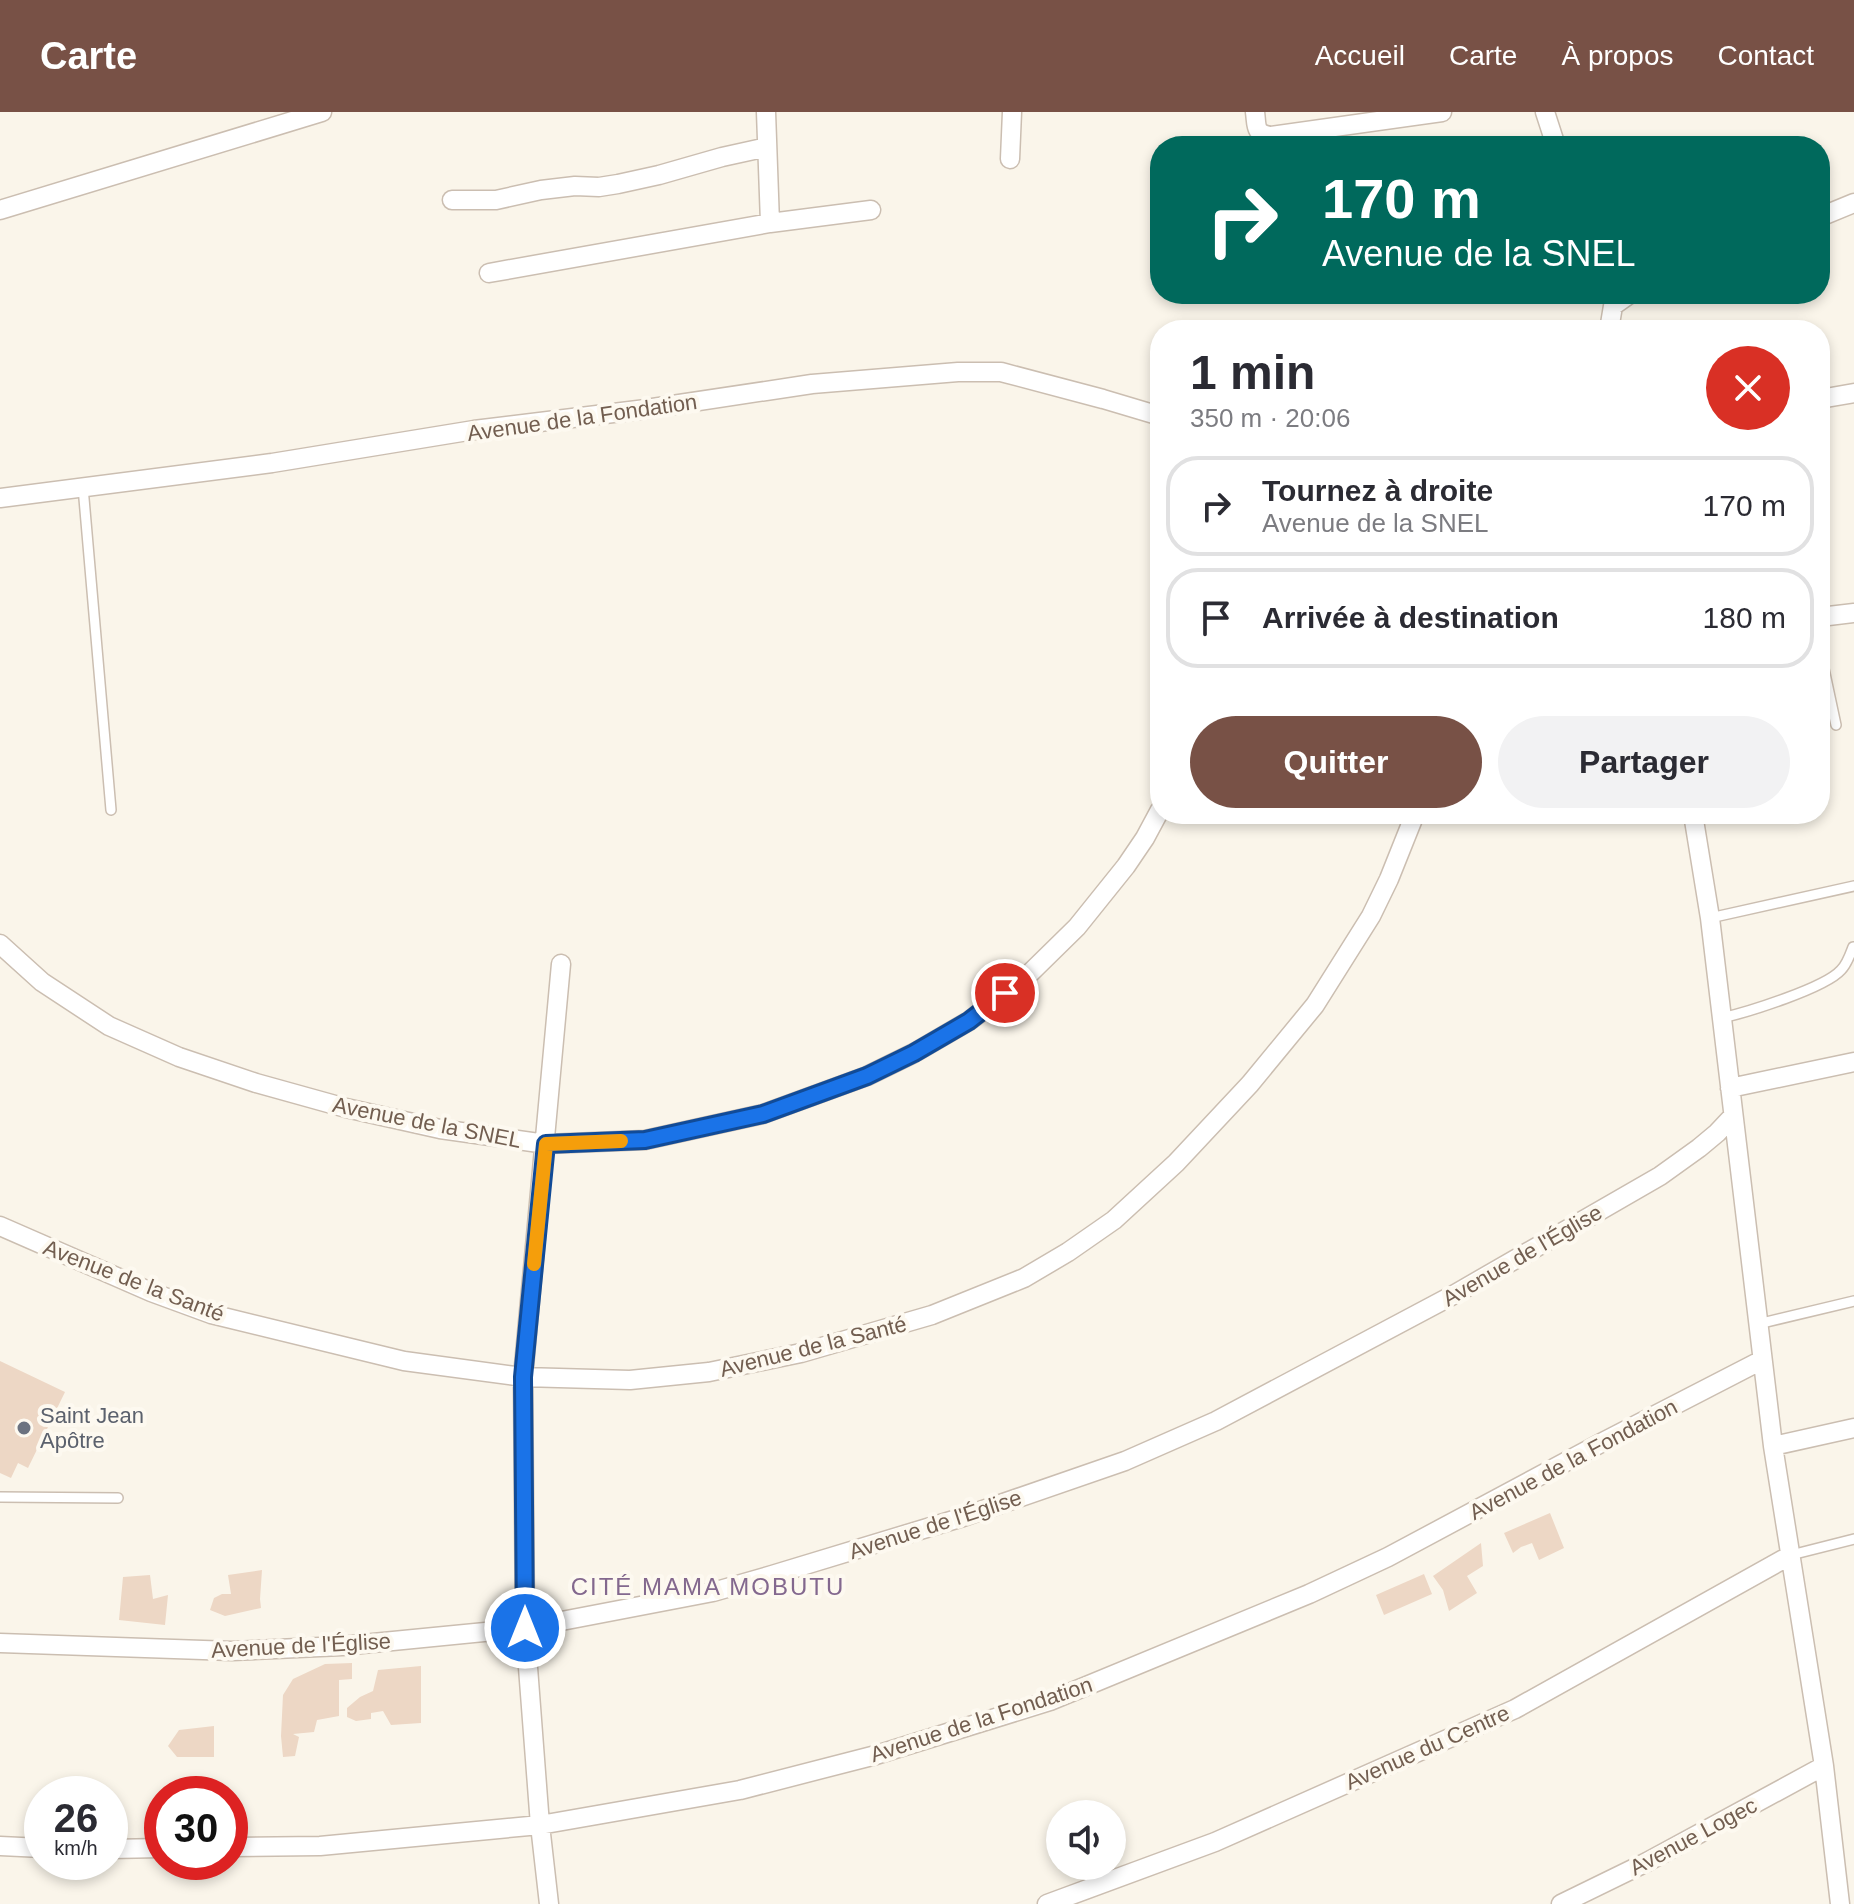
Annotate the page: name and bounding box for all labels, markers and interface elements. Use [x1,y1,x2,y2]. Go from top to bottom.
text: Carte [40,35,137,77]
text: Accueil [1315,40,1405,71]
text: Carte [1449,40,1517,71]
text: À propos [1561,40,1674,71]
text: Contact [1718,40,1814,71]
text: 170 m [1322,167,1481,230]
icon: right [1190,168,1294,272]
text: Avenue de la SNEL [1322,233,1636,274]
text: 1 min [1190,346,1315,399]
button: close [1706,346,1790,430]
street label: Avenue de la Fondation [465,389,699,446]
text: 350 m · 20:06 [1190,403,1350,433]
text: Tournez à droite [1262,474,1493,507]
icon: right [1194,484,1238,528]
text: 170 m [1703,489,1786,522]
text: Avenue de la SNEL [1262,508,1488,538]
icon: arrive [1194,596,1238,640]
text: Arrivée à destination [1262,601,1559,634]
text: 180 m [1703,601,1786,634]
button: Quitter [1190,716,1482,808]
button: Partager [1498,716,1790,808]
pin [971,959,1039,1027]
icon: arrive [983,971,1027,1015]
street label: Avenue de la SNEL [330,1092,523,1153]
street label: Avenue de l'Église [1438,1200,1606,1311]
street label: Avenue de la Santé [40,1234,228,1326]
street label: Avenue de la Santé [717,1311,909,1382]
street label: Avenue de la Fondation [1465,1394,1682,1525]
place label: Saint Jean Apôtre [40,1403,144,1453]
marker: Saint Jean Apôtre [15,1419,33,1437]
street label: Avenue de l'Église [846,1485,1025,1564]
district label: CITÉ MAMA MOBUTU [571,1573,845,1600]
position arrow [483,1586,567,1670]
street label: Avenue de l'Église [211,1628,392,1663]
street label: Avenue de la Fondation [867,1672,1095,1767]
street label: Avenue du Centre [1341,1700,1513,1795]
speed limit sign: 30 [144,1776,248,1880]
street label: Avenue Logec [1625,1792,1761,1880]
text: 26 [54,1796,98,1840]
map controls [1046,1800,1126,1880]
button: sound [1046,1800,1126,1880]
text: km/h [54,1837,98,1859]

